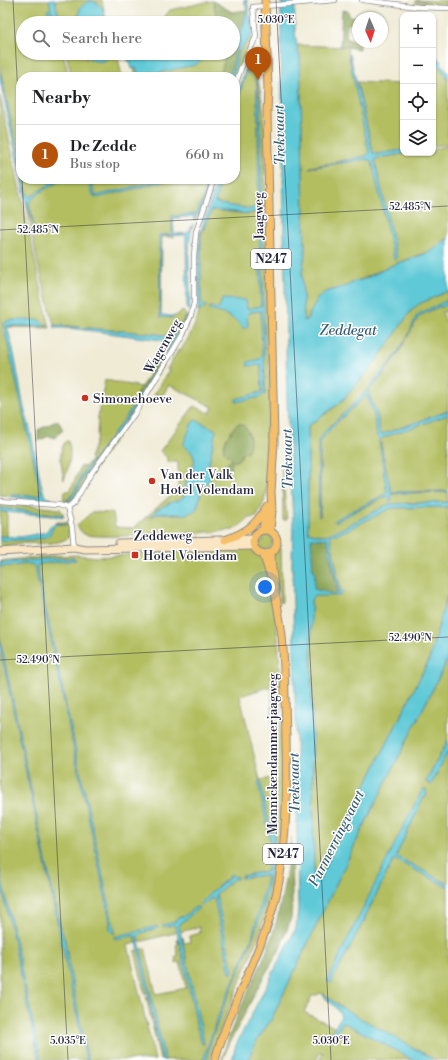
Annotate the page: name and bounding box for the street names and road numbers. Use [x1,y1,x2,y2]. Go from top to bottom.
street label: Jaagweg [251,192,267,241]
road number: N247 [251,249,291,269]
street label: Wagenweg [140,316,185,378]
street label: Zeddeweg [134,527,193,545]
street label: Monnickendammerjaagweg [265,673,281,835]
road number: N247 [263,844,303,864]

